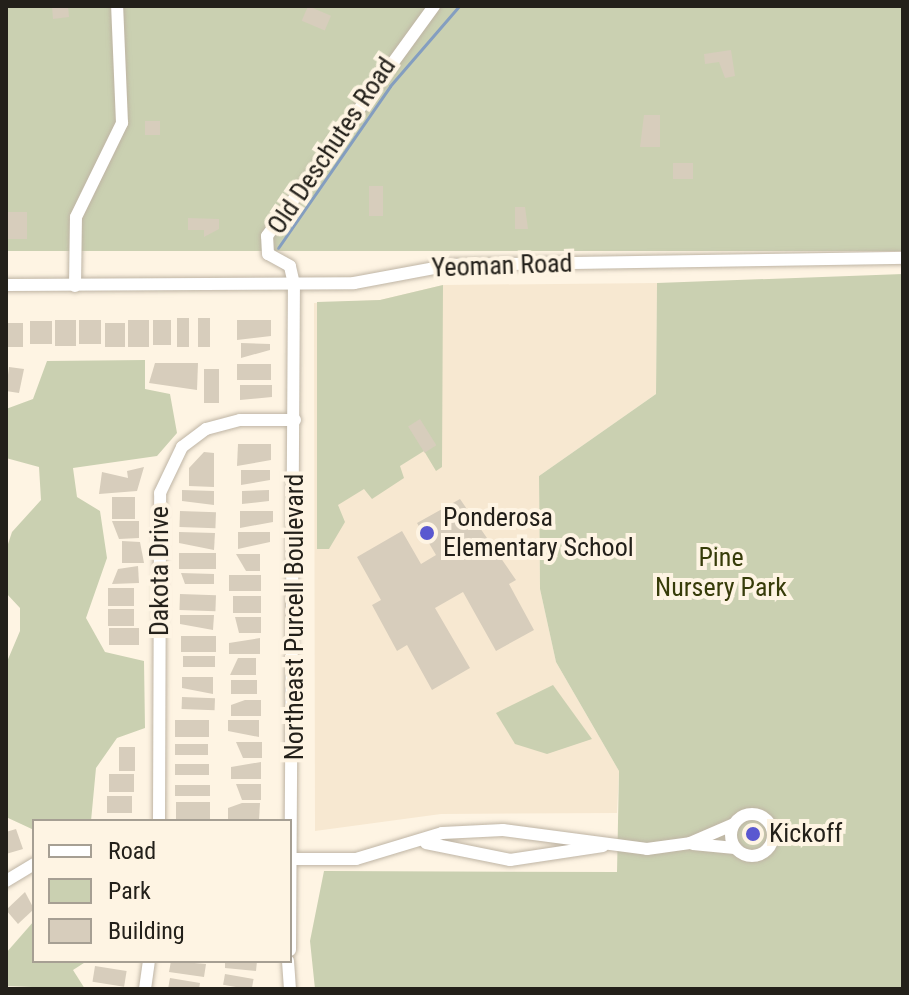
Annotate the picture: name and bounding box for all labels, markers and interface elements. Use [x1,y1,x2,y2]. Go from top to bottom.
street label: Old Deschutes Road [261,52,403,240]
street label: Yeoman Road [431,248,573,284]
street label: Northeast Purcell Boulevard [279,474,311,760]
place label: Ponderosa Elementary School [443,502,634,564]
street label: Dakota Drive [144,506,176,636]
marker: Ponderosa Elementary School [418,524,436,542]
park label: Pine Nursery Park [655,542,787,604]
place label: Kickoff [769,818,842,850]
legend [32,819,292,963]
marker: Kickoff [744,825,762,843]
text: Road [108,837,156,865]
text: Park [108,877,151,905]
text: Building [108,917,185,945]

